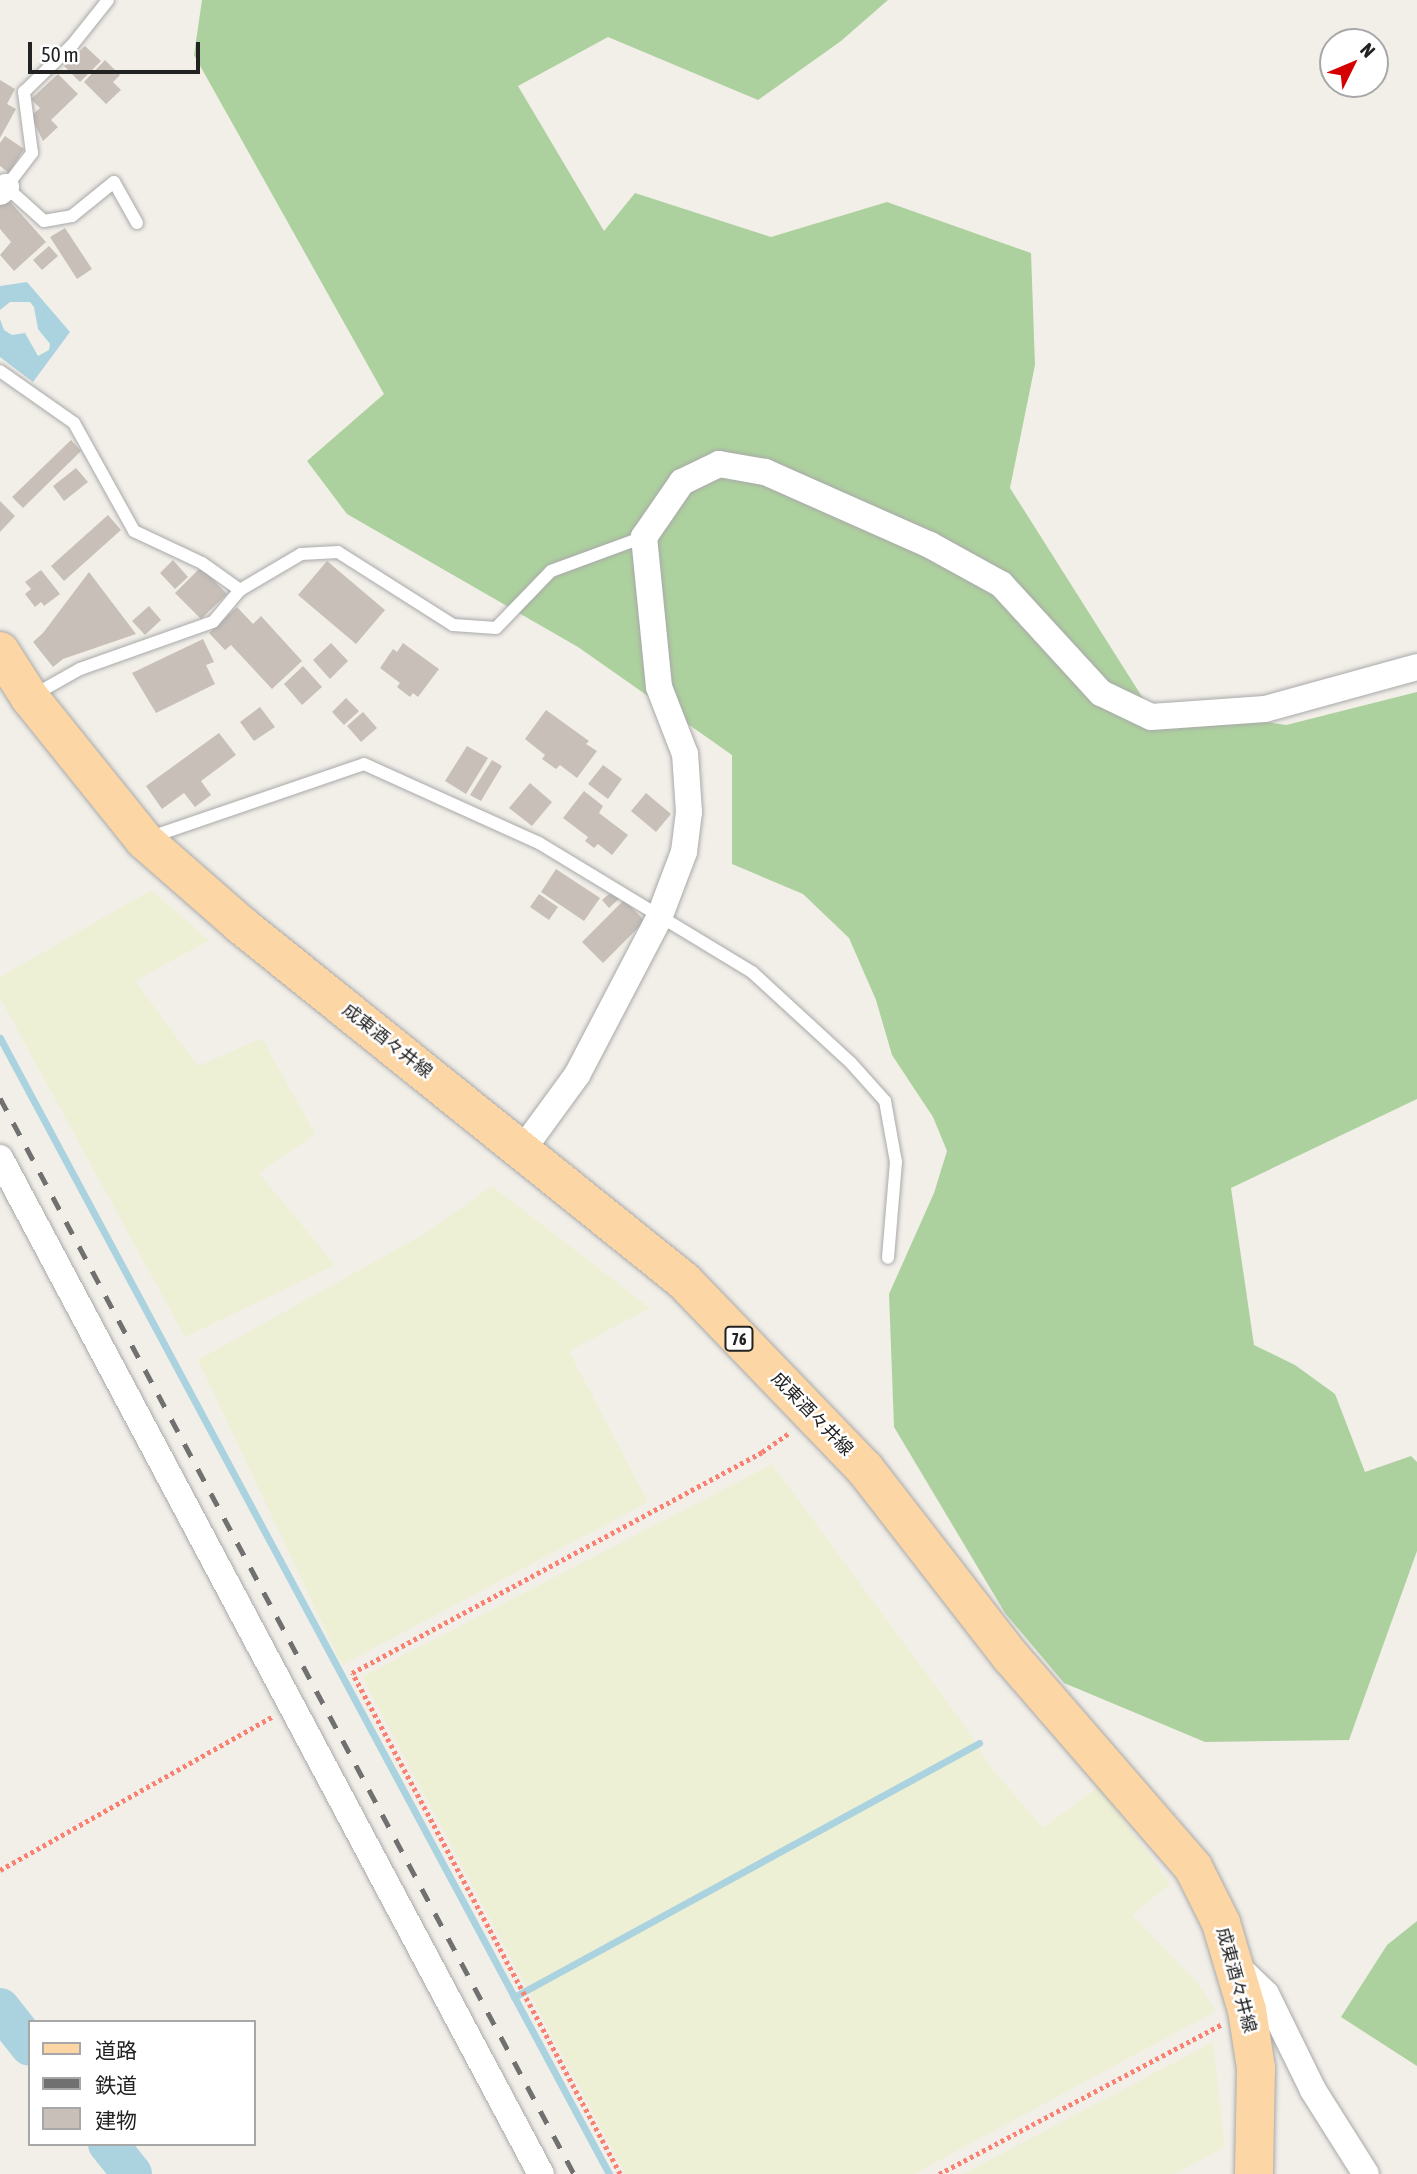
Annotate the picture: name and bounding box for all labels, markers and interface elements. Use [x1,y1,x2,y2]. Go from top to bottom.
scale bar [32,28,203,72]
north arrow [1319,28,1389,98]
text: N [1356,38,1380,62]
text: 50 m [41,42,79,66]
street label: 成東酒々井線 [338,999,436,1083]
road number: 76 [723,1326,755,1352]
street label: 成東酒々井線 [767,1368,857,1460]
street label: 成東酒々井線 [1212,1925,1260,2035]
legend [28,2020,256,2146]
text: 道路 [95,2038,137,2062]
text: 鉄道 [95,2073,137,2097]
text: 建物 [95,2108,137,2132]

